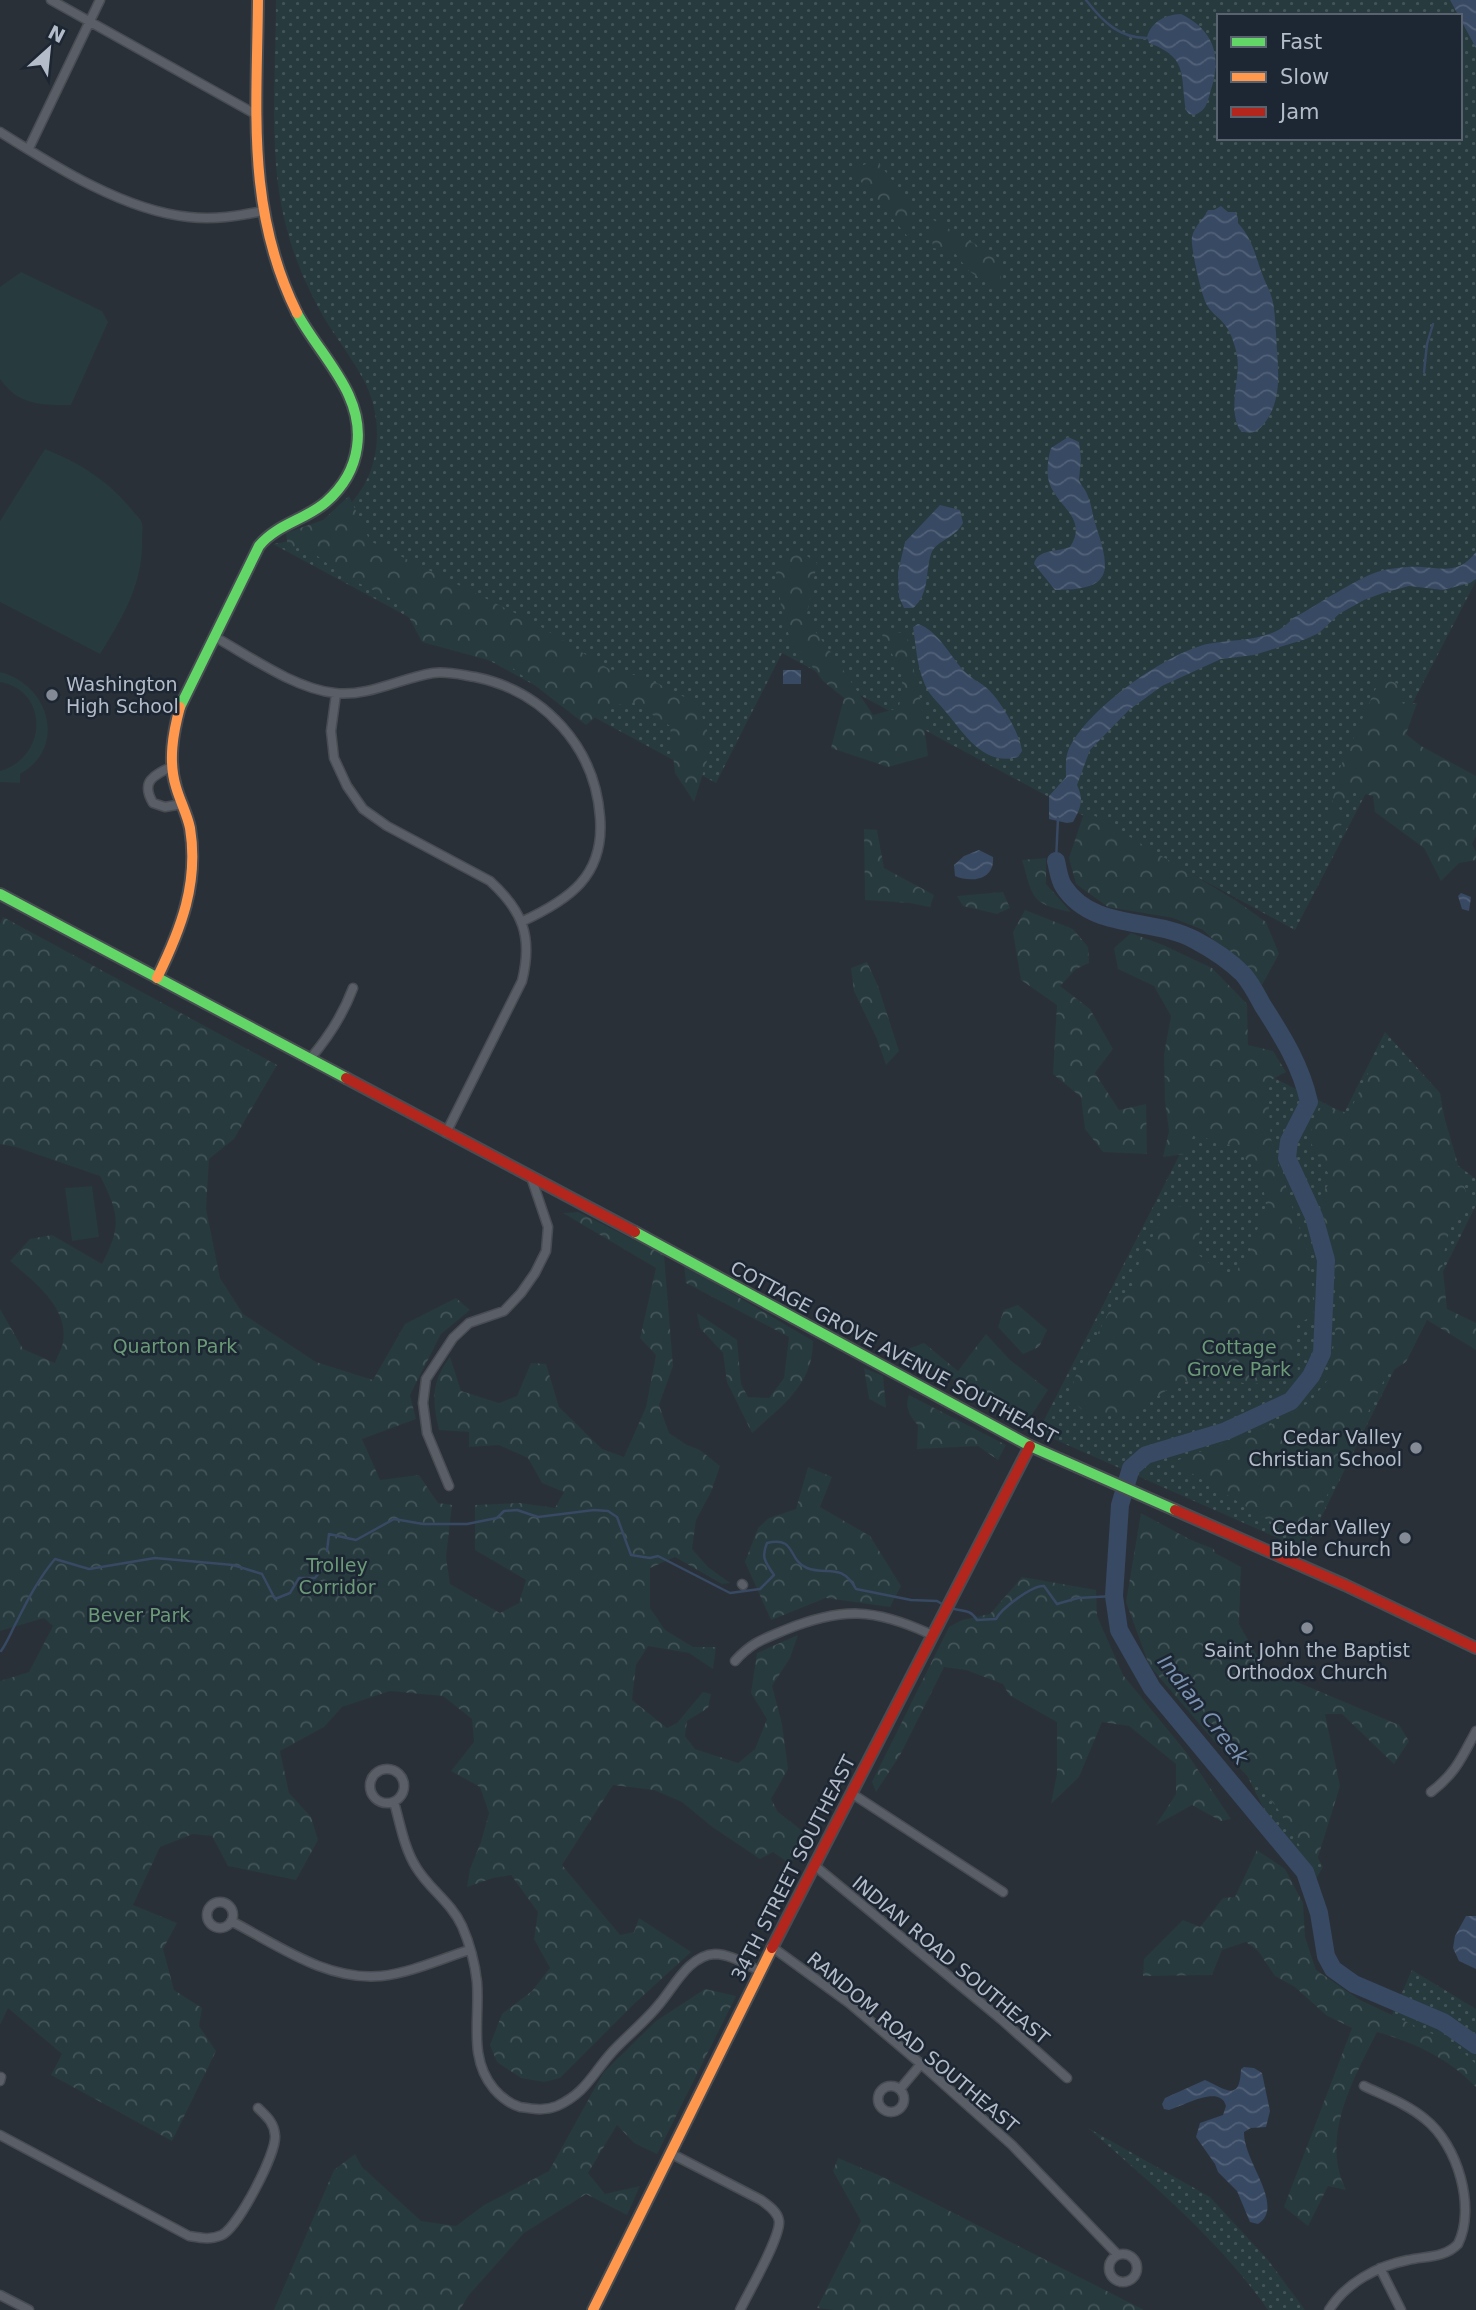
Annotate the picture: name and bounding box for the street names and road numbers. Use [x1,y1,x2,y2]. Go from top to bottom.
street label: COTTAGE GROVE AVENUE SOUTHEAST [727,1256,1062,1448]
street label: 34TH STREET SOUTHEAST [726,1751,860,1984]
street label: INDIAN ROAD SOUTHEAST [848,1871,1054,2049]
street label: RANDOM ROAD SOUTHEAST [803,1947,1023,2137]

